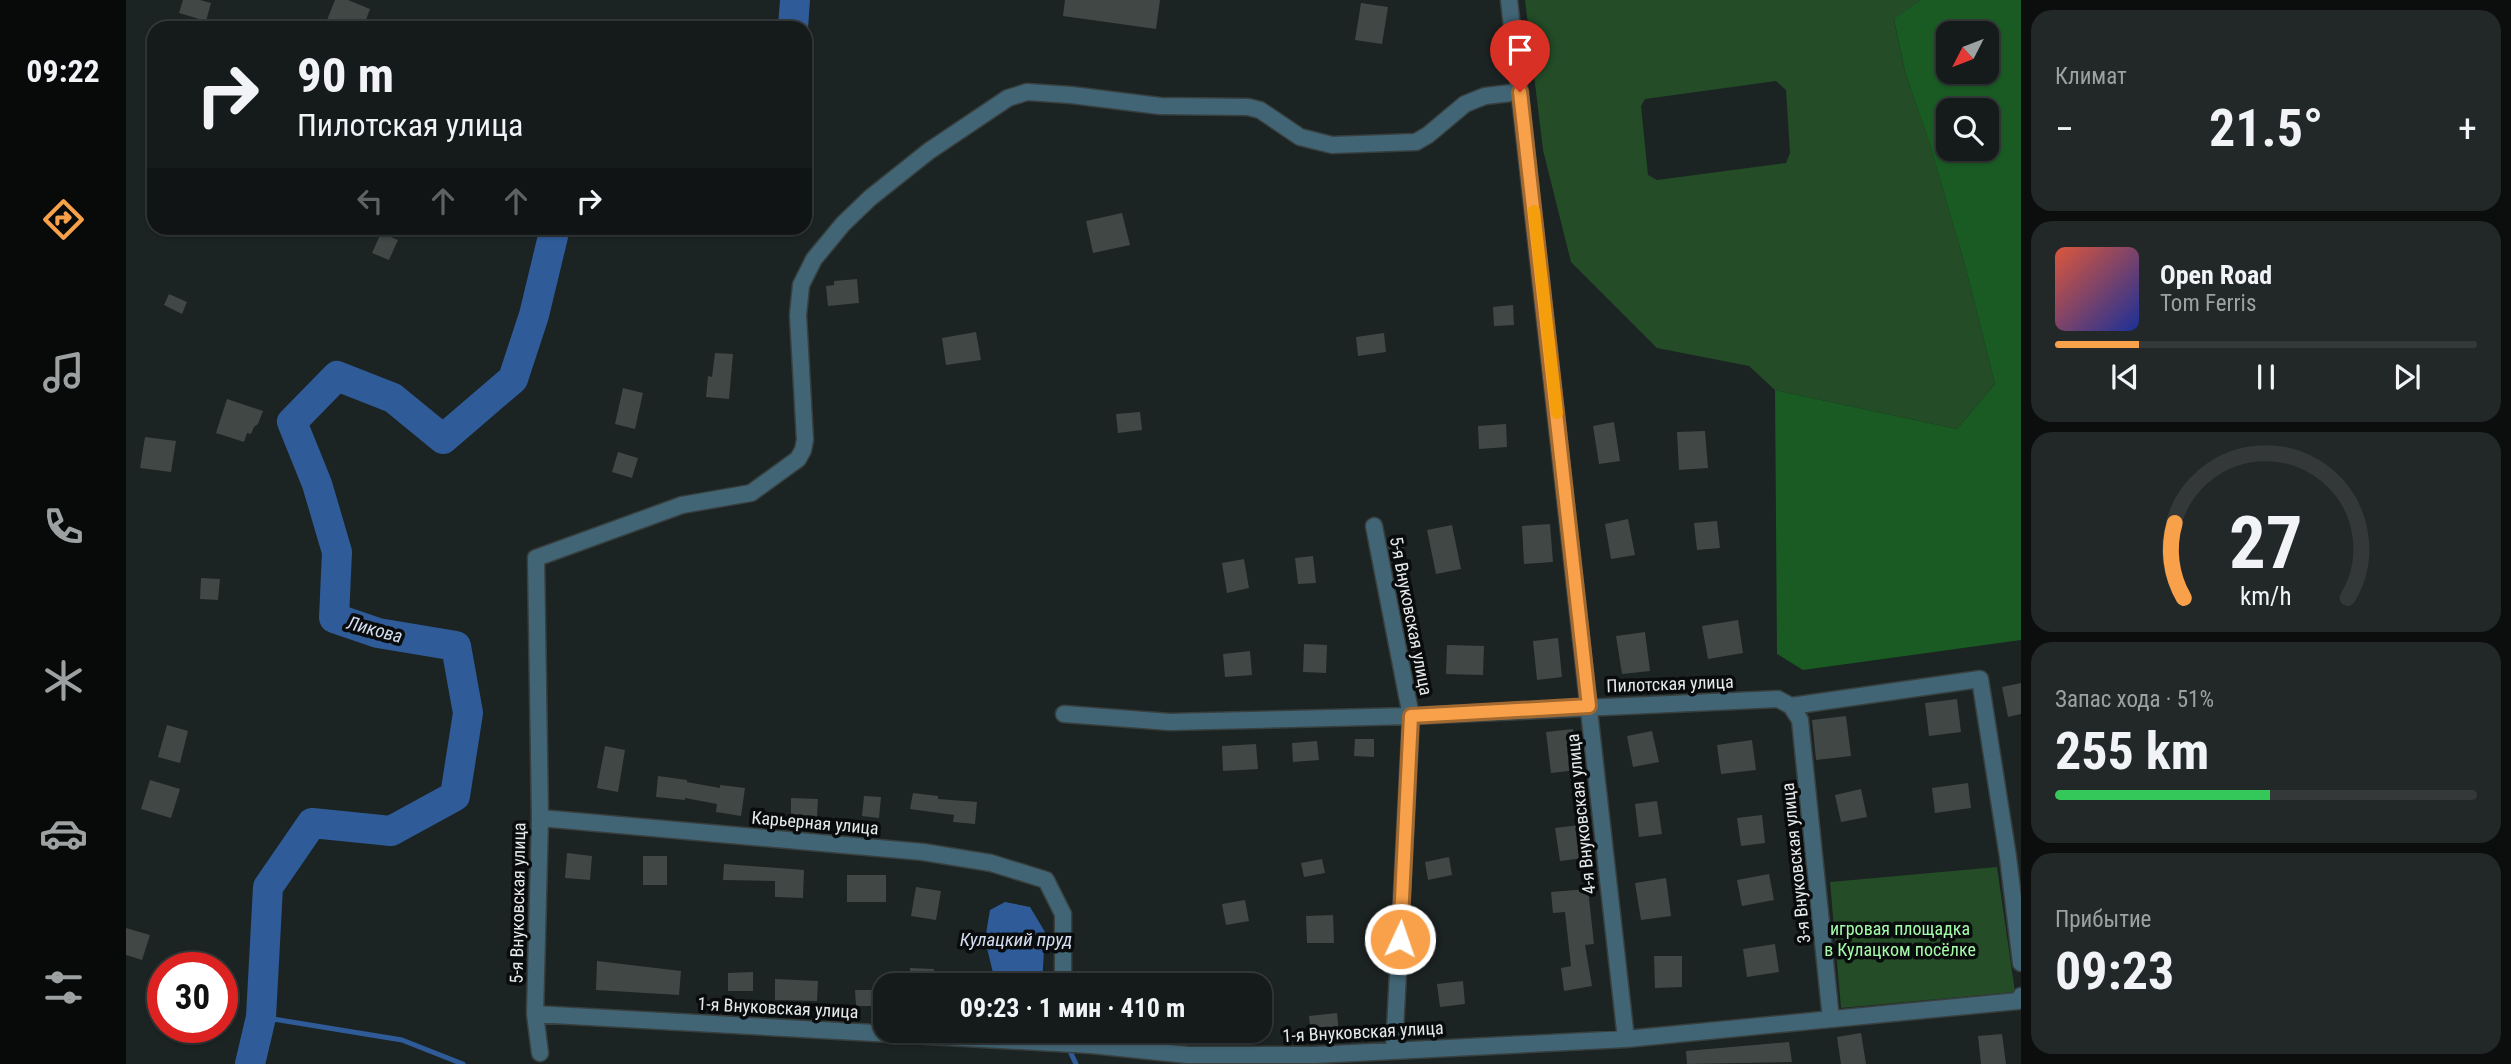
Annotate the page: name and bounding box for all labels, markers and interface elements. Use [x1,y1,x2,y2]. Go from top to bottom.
pin [1490,20,1550,92]
north arrow [1936,21,1998,84]
map controls [1936,21,1999,161]
icon: arrive [1501,31,1539,69]
text: 90 m [297,47,394,104]
icon: right [182,49,273,140]
text: 09:22 [26,52,100,90]
text: Климат [2055,63,2127,90]
button: search [1936,98,1999,161]
text: 21.5° [2209,98,2323,159]
text: Пилотская улица [297,106,523,144]
text: − [2055,107,2074,151]
text: + [2458,107,2477,151]
icon: left [351,182,389,220]
icon: ahead [424,182,462,220]
icon: ahead [497,182,535,220]
icon: right [570,182,608,220]
icon: directions [39,195,88,244]
text: Open Road [2160,260,2272,290]
text: Tom Ferris [2160,290,2256,317]
icon: music [39,348,88,397]
icon: previous [2106,358,2144,396]
icon: pause [2247,358,2285,396]
icon: next [2388,358,2426,396]
text: 27 [2229,500,2303,586]
icon: phone [39,502,88,551]
street label: 5-я Внуковская улица [1386,535,1437,697]
text: km/h [2240,582,2292,611]
water label: Ликова [344,611,405,648]
icon: climate [39,656,88,705]
street label: Пилотская улица [1606,671,1734,696]
text: Запас хода · 51% [2055,686,2214,713]
text: 255 km [2055,721,2209,782]
street label: 4-я Внуковская улица [1562,733,1599,895]
street label: 3-я Внуковская улица [1777,782,1814,944]
street label: Карьерная улица [751,806,880,839]
icon: car [39,809,88,858]
street label: 5-я Внуковская улица [506,822,529,984]
position arrow [1363,902,1437,976]
text: Прибытие [2055,906,2151,933]
park label: игровая площадка в Кулацком посёлке [1824,918,1976,960]
water label: Кулацкий пруд [960,928,1072,951]
text: 09:23 [2055,941,2174,1002]
speed limit sign: 30 [147,952,238,1043]
icon: filters [39,963,88,1012]
street label: 1-я Внуковская улица [697,993,859,1022]
text: 09:23 · 1 мин · 410 m [960,993,1185,1023]
street label: 1-я Внуковская улица [1282,1017,1444,1046]

